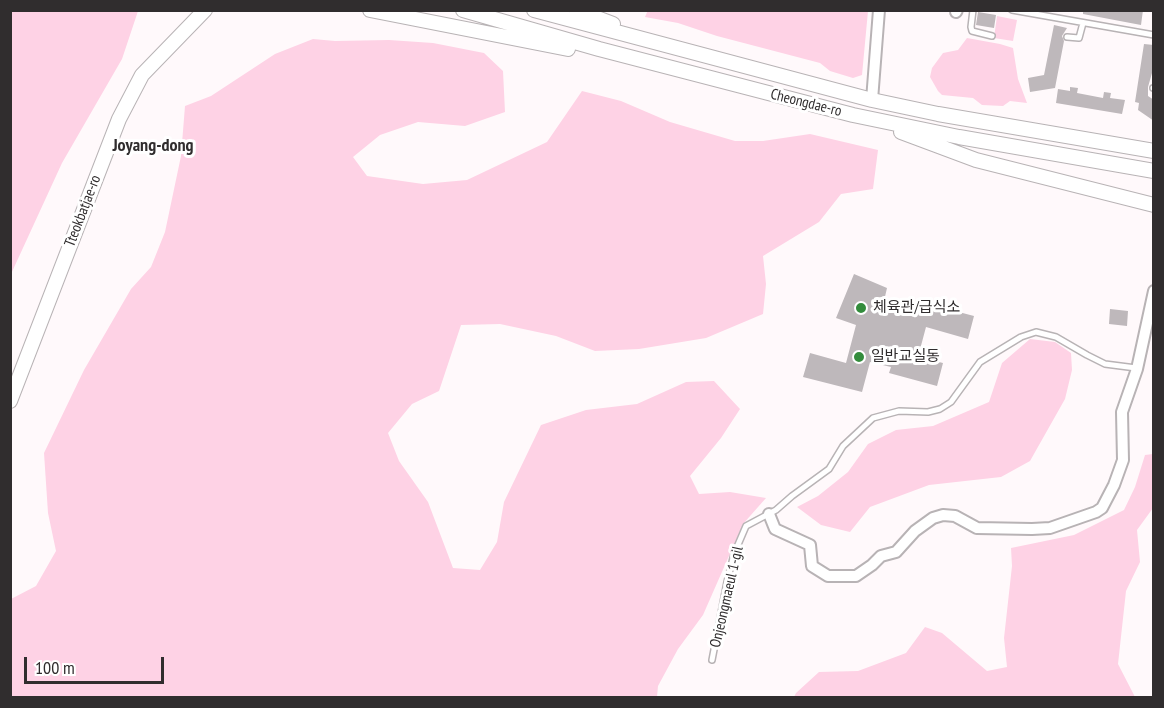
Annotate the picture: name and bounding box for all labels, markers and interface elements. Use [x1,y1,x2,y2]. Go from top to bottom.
street label: Cheongdae-ro [769,85,843,121]
district label: Joyang-dong [112,135,194,157]
street label: Tteokbatjae-ro [61,173,105,249]
place label: 체육관/급식소 [873,299,960,317]
marker: 체육관/급식소 [854,301,868,315]
place label: 일반교실동 [871,348,940,366]
marker: 일반교실동 [852,350,866,364]
street label: Onjeongmaeul 1-gil [707,545,747,649]
scale bar [27,645,166,683]
text: 100 m [35,656,75,679]

